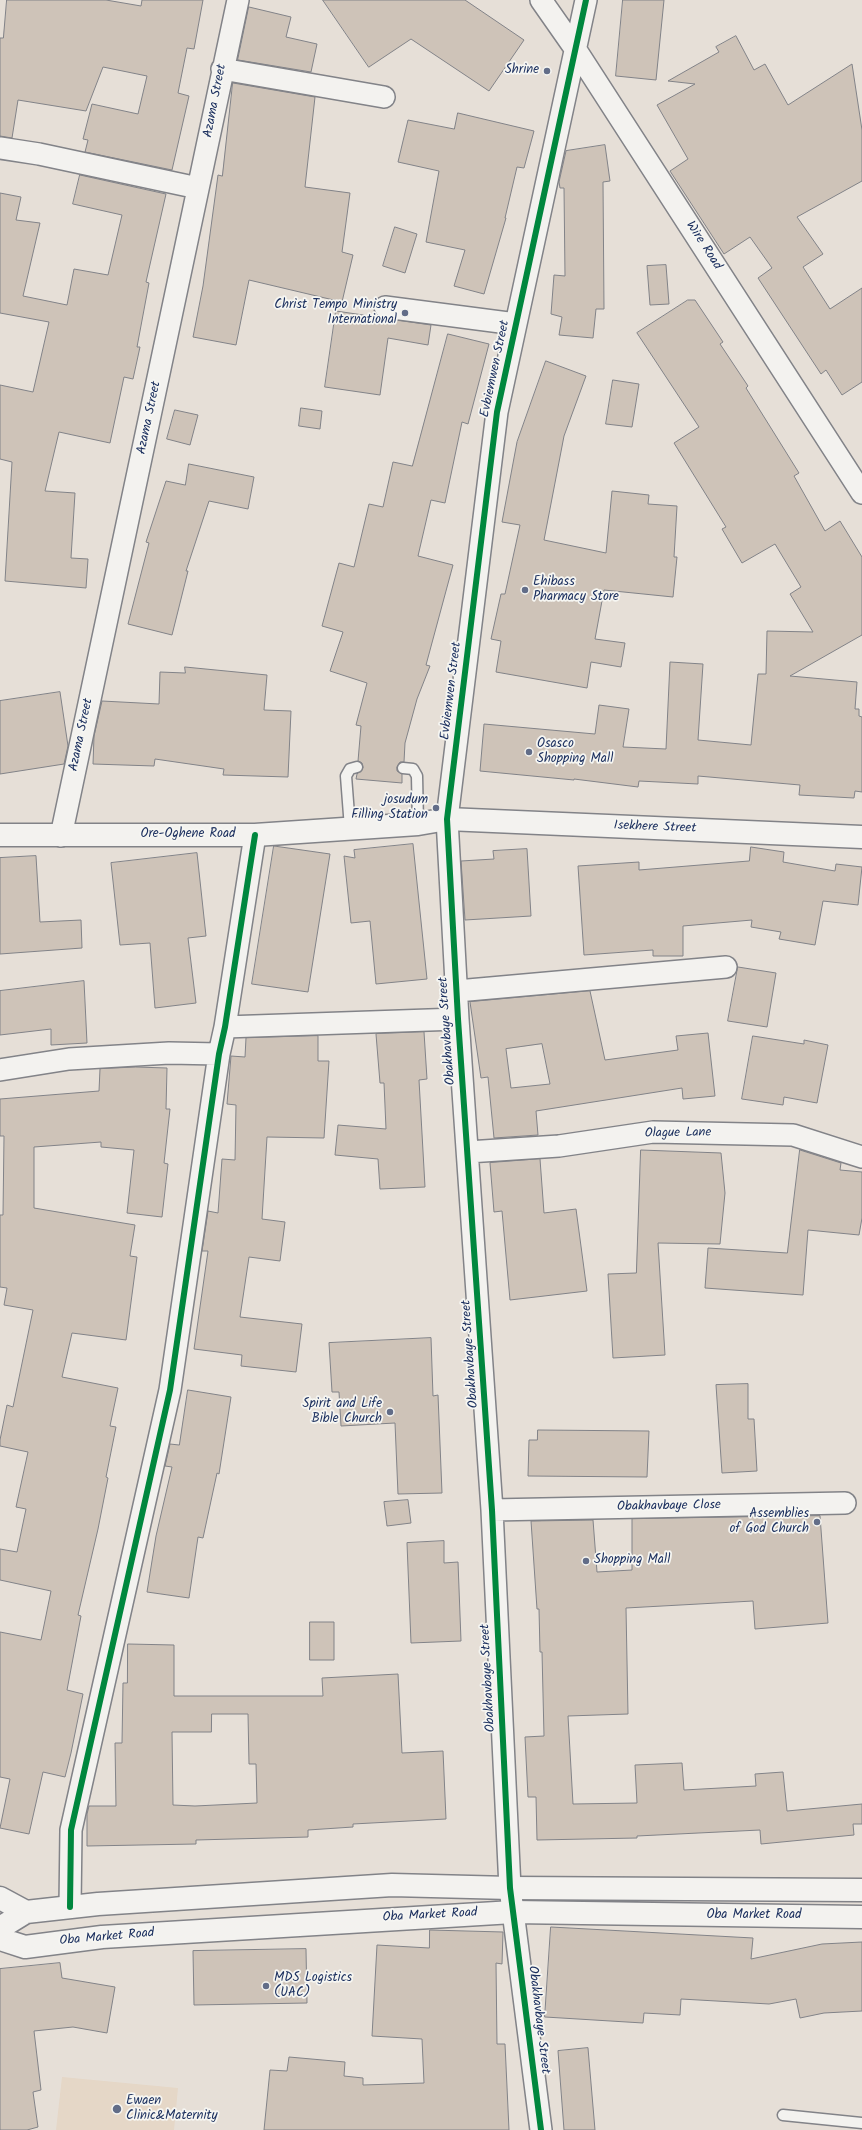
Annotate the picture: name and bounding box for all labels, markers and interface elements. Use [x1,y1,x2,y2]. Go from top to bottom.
street label: Azama Street [201,63,231,139]
place label: Shrine [505,63,539,79]
marker: Shrine [542,66,552,76]
street label: Wire Road [682,219,724,273]
place label: Christ Tempo Ministry International [274,298,397,329]
marker: Christ Tempo Ministry International [400,308,410,318]
street label: Evbiemwen Street [478,319,514,419]
street label: Azama Street [135,380,165,456]
place label: Ehibass Pharmacy Store [533,575,619,606]
marker: Ehibass Pharmacy Store [520,585,530,595]
street label: Evbiemwen Street [438,641,466,741]
street label: Azama Street [67,697,97,773]
place label: Osasco Shopping Mall [537,737,613,768]
marker: Osasco Shopping Mall [524,747,534,757]
place label: josudum Filling Station [351,793,428,824]
marker: josudum Filling Station [431,803,441,813]
street label: Isekhere Street [613,819,697,837]
street label: Ore-Oghene Road [140,827,236,843]
street label: Obakhavbaye Street [436,976,460,1086]
street label: Olague Lane [645,1126,711,1142]
street label: Obakhavbaye Street [459,1299,483,1409]
place label: Spirit and Life Bible Church [302,1397,382,1428]
marker: Spirit and Life Bible Church [385,1407,395,1417]
street label: Obakhavbaye Close [617,1498,721,1516]
place label: Assemblies of God Church [729,1507,809,1538]
marker: Assemblies of God Church [812,1517,822,1527]
place label: Shopping Mall [594,1553,670,1569]
marker: Shopping Mall [581,1556,591,1566]
street label: Obakhavbaye Street [478,1623,500,1733]
street label: Oba Market Road [382,1906,478,1926]
street label: Oba Market Road [706,1908,802,1924]
street label: Oba Market Road [59,1926,155,1950]
street label: Obakhavbaye Street [524,1965,552,2075]
place label: MDS Logistics (UAC) [274,1971,352,2002]
marker: MDS Logistics (UAC) [261,1981,271,1991]
place label: Ewaen Clinic&Maternity [126,2094,218,2125]
marker: Ewaen Clinic&Maternity [111,2103,123,2115]

